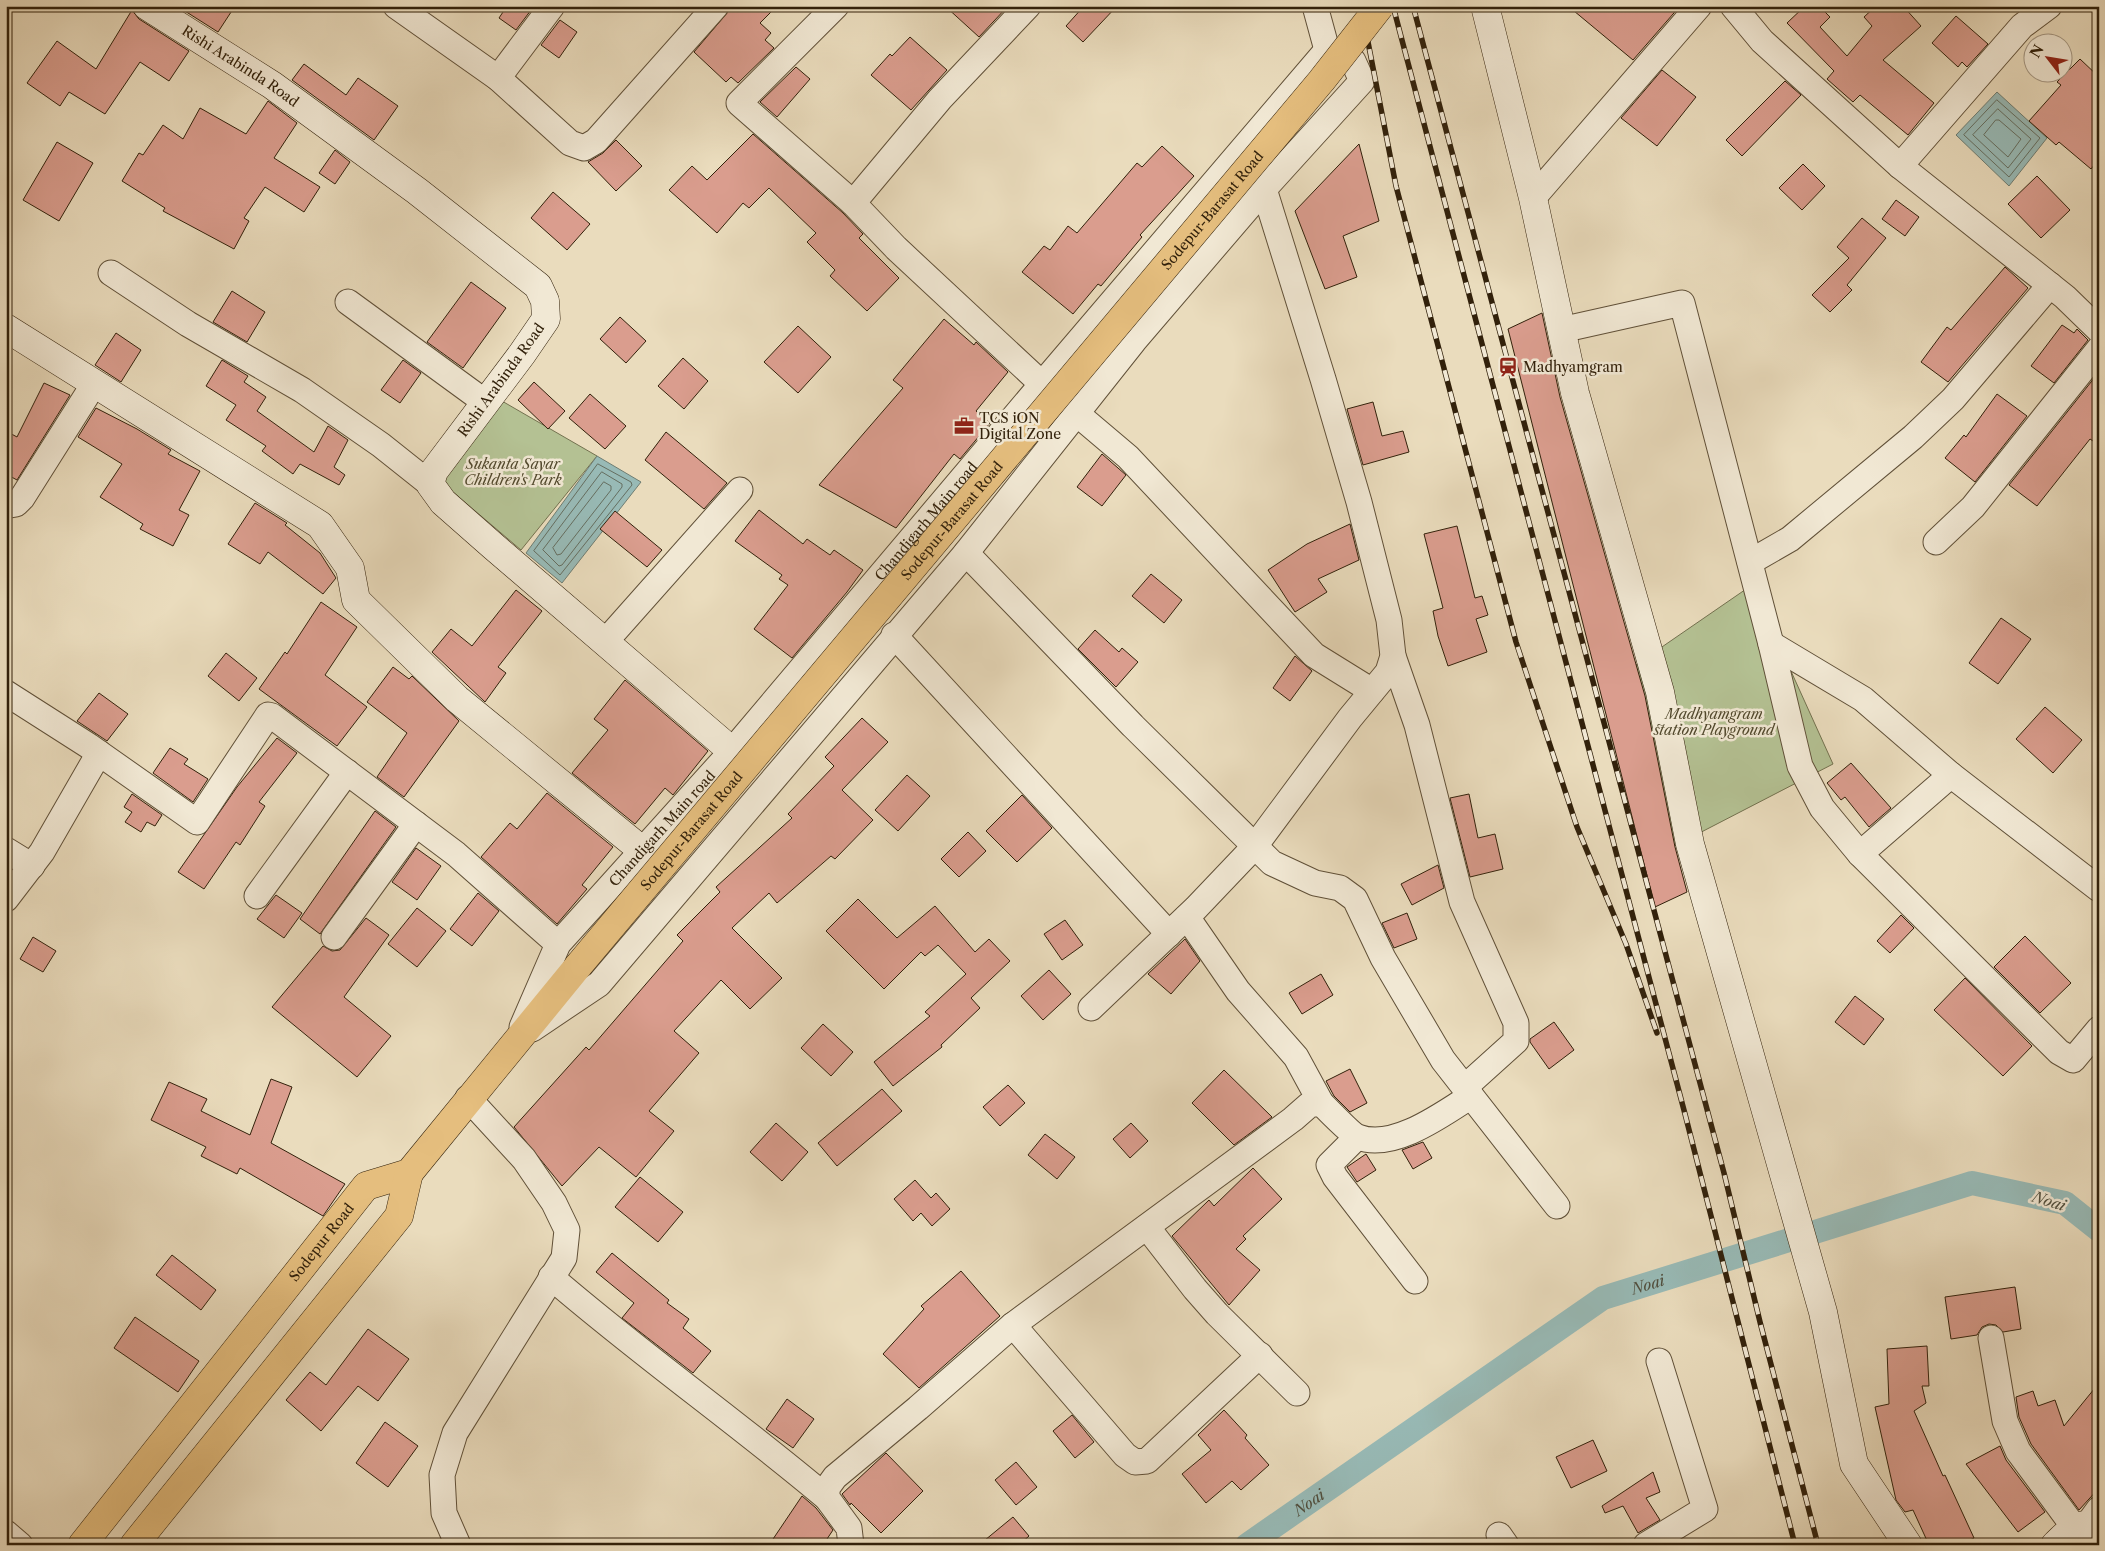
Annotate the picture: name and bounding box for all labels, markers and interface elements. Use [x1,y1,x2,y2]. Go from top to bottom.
street label: Rishi Arabinda Road [179,21,303,111]
north arrow [2022,32,2072,82]
text: N [2026,41,2048,61]
street label: Sodepur-Barasat Road [1157,147,1268,274]
street label: Rishi Arabinda Road [454,319,549,440]
station icon: Madhyamgram [1497,356,1519,378]
place label: Madhyamgram [1523,358,1623,376]
place label: TCS iON Digital Zone [979,409,1061,443]
office icon: TCS iON Digital Zone [953,415,975,437]
park label: Sukanta Sayar Children's Park [464,455,562,489]
street label: Sodepur-Barasat Road [897,457,1007,584]
street label: Chandigarh Main road [871,458,982,584]
park label: Madhyamgram station Playground [1653,705,1776,739]
street label: Chandigarh Main road [605,766,719,890]
street label: Sodepur-Barasat Road [637,768,747,894]
water label: Noai [2029,1187,2069,1215]
street label: Sodepur Road [285,1199,358,1285]
water label: Noai [1628,1270,1668,1298]
water label: Noai [1289,1484,1329,1520]

